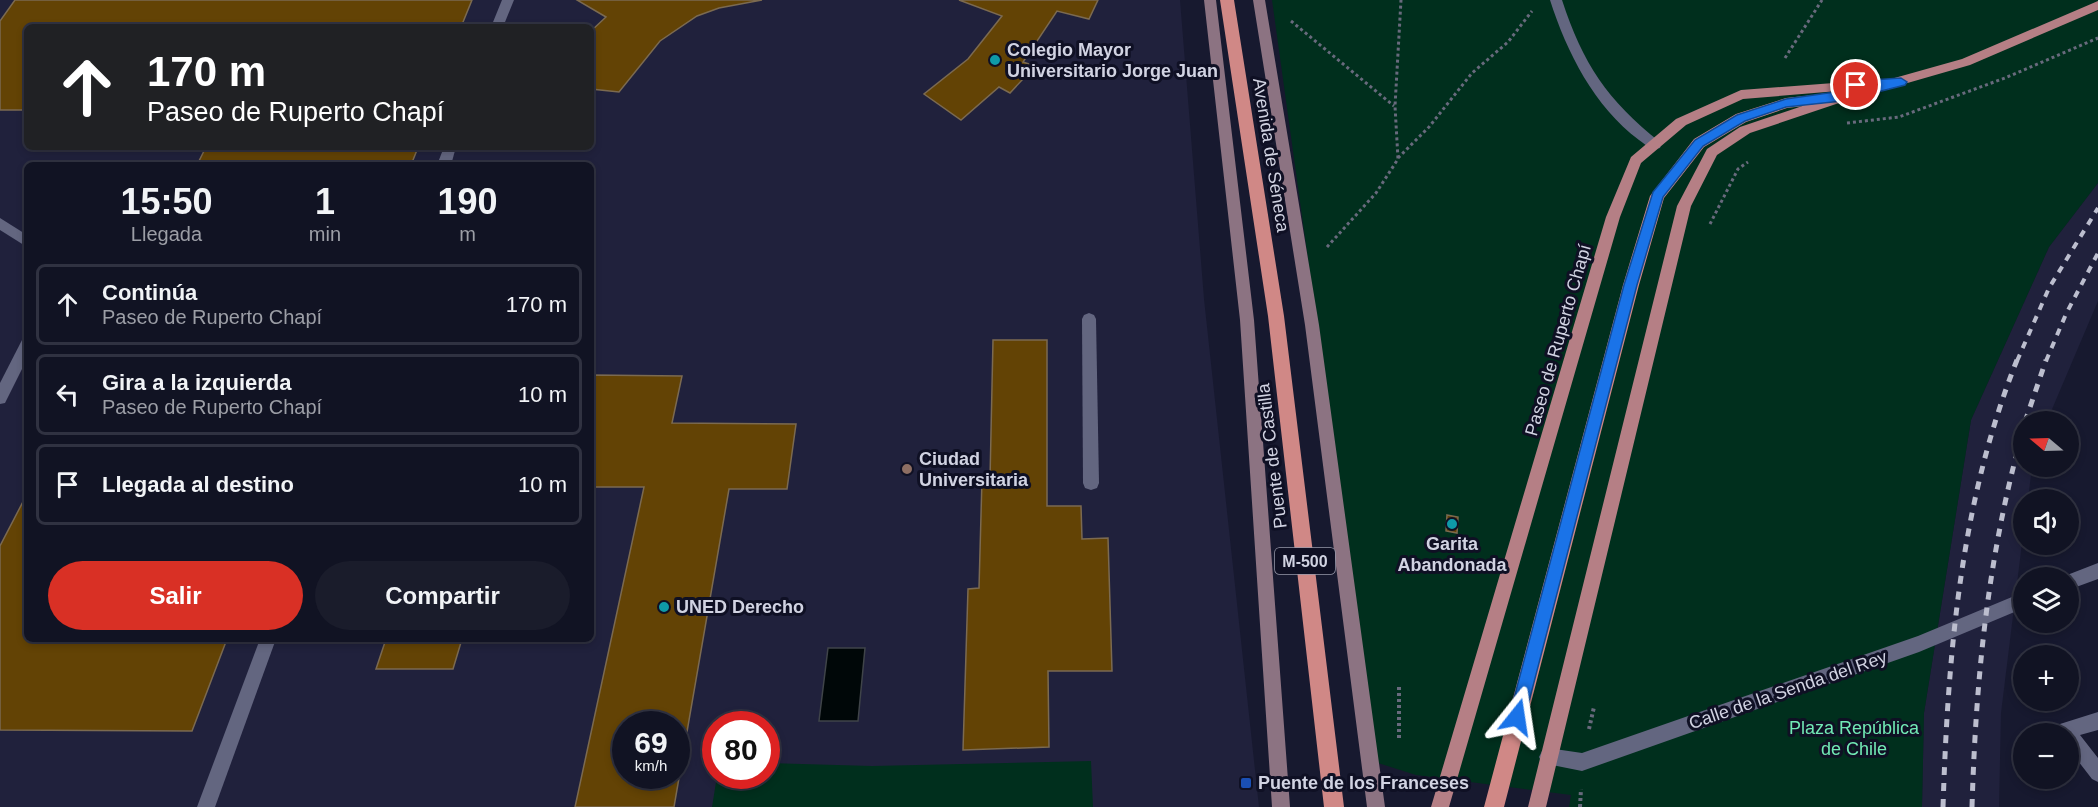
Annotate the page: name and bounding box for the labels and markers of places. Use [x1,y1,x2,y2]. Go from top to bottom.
place label: Colegio Mayor Universitario Jorge Juan [1007,40,1218,81]
marker: Colegio Mayor Universitario Jorge Juan [988,53,1002,67]
pin [1830,59,1881,110]
place label: Ciudad Universitaria [919,449,1029,490]
marker: Ciudad Universitaria [900,462,914,476]
marker: Garita Abandonada [1445,517,1459,531]
place label: Garita Abandonada [1397,534,1507,575]
place label: UNED Derecho [676,597,804,617]
marker: UNED Derecho [657,600,671,614]
place label: Puente de los Franceses [1258,773,1469,793]
marker: Puente de los Franceses [1239,776,1253,790]

